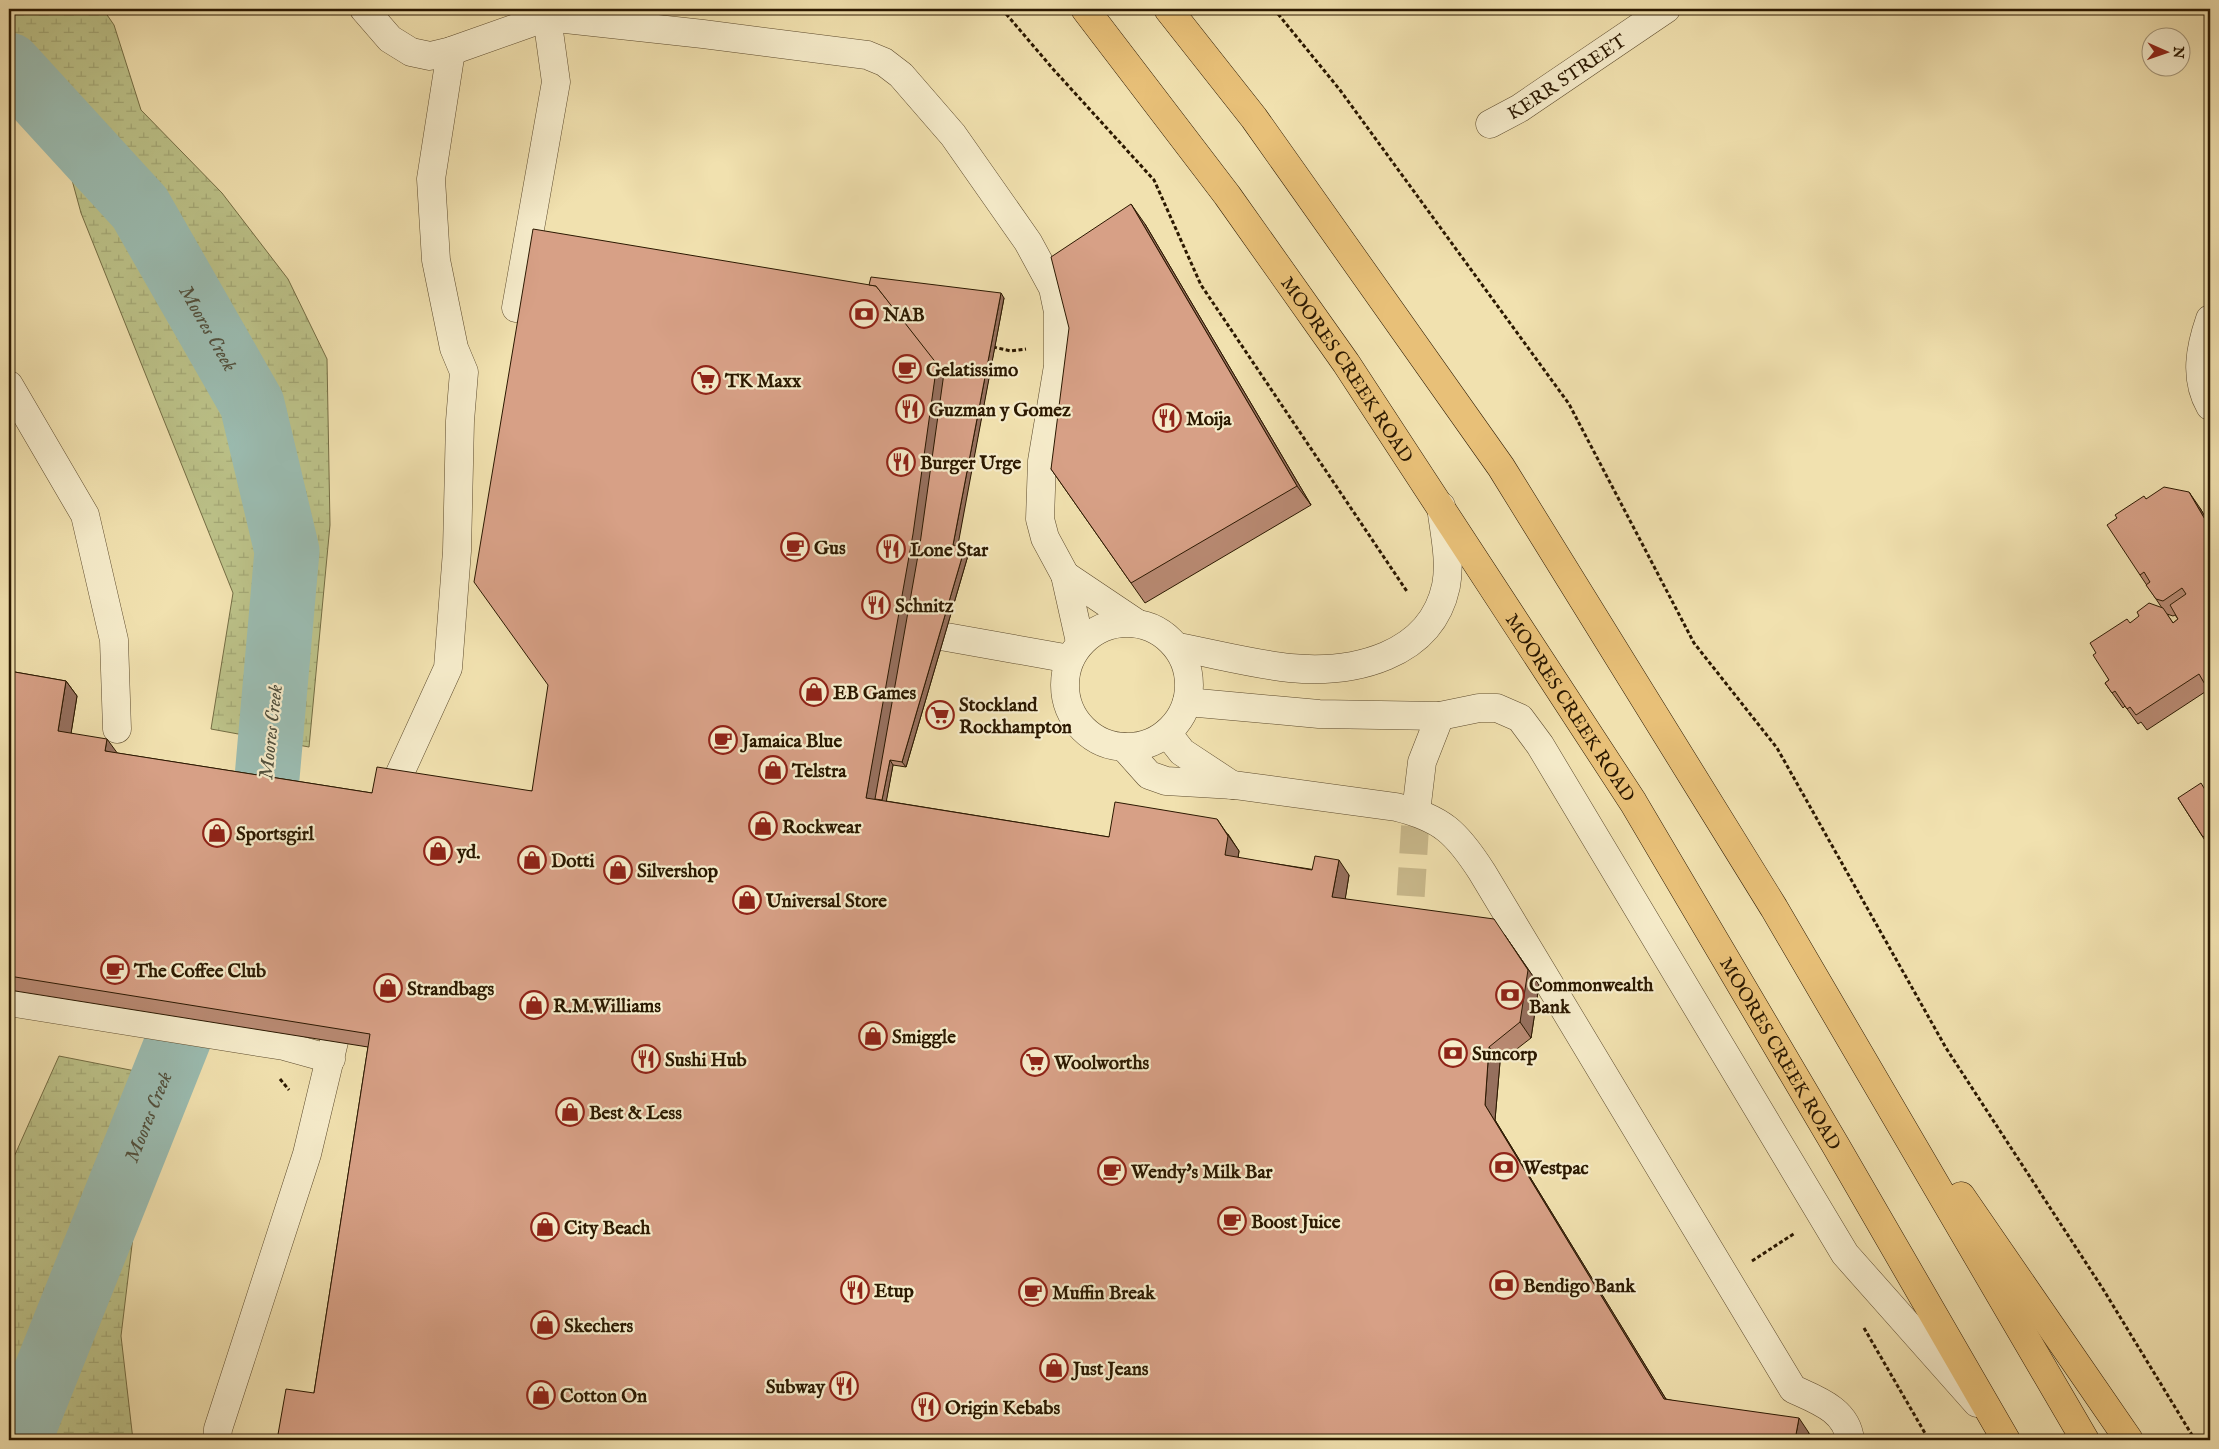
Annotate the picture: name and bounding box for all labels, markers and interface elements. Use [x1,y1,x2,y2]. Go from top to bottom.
north arrow [2142,28,2192,78]
street label: KERR STREET [1504,29,1631,126]
text: N [2169,45,2187,59]
street label: MOORES CREEK ROAD [1274,272,1418,468]
water label: Moores Creek [173,281,242,376]
bank icon: NAB [849,299,879,329]
place label: NAB [882,304,925,328]
cafe icon: Gelatissimo [892,354,922,384]
place label: Gelatissimo [926,359,1018,383]
supermarket icon: TK Maxx [691,365,721,395]
place label: TK Maxx [724,370,802,394]
restaurant icon: Guzman y Gomez [895,394,925,424]
place label: Guzman y Gomez [929,399,1071,423]
restaurant icon: Moija [1152,403,1182,433]
place label: Moija [1186,408,1232,432]
restaurant icon: Burger Urge [886,447,916,477]
place label: Burger Urge [920,452,1021,476]
cafe icon: Gus [780,532,810,562]
restaurant icon: Lone Star [876,534,906,564]
place label: Gus [814,537,846,561]
place label: Lone Star [910,539,989,563]
restaurant icon: Schnitz [861,590,891,620]
place label: Schnitz [895,595,954,619]
street label: MOORES CREEK ROAD [1499,610,1640,807]
shop icon: EB Games [799,677,829,707]
place label: EB Games [833,682,917,706]
water label: Moores Creek [254,683,289,781]
place label: Stockland Rockhampton [959,694,1072,740]
supermarket icon: Stockland Rockhampton [925,700,955,730]
cafe icon: Jamaica Blue [708,725,738,755]
place label: Jamaica Blue [739,730,842,754]
shop icon: Telstra [758,755,788,785]
place label: Telstra [791,760,847,784]
shop icon: Rockwear [748,811,778,841]
place label: Rockwear [782,816,862,840]
shop icon: Sportsgirl [202,818,232,848]
place label: Sportsgirl [236,823,315,847]
shop icon: yd. [423,836,453,866]
place label: yd. [456,841,480,865]
shop icon: Dotti [517,845,547,875]
place label: Dotti [551,850,595,874]
shop icon: Silvershop [603,855,633,885]
place label: Silvershop [637,860,719,884]
shop icon: Universal Store [732,885,762,915]
place label: Universal Store [765,890,887,914]
street label: MOORES CREEK ROAD [1713,953,1846,1155]
cafe icon: The Coffee Club [100,955,130,985]
place label: The Coffee Club [133,960,266,984]
shop icon: Strandbags [373,973,403,1003]
place label: Commonwealth Bank [1529,974,1654,1020]
place label: Strandbags [407,978,494,1002]
bank icon: Commonwealth Bank [1495,980,1525,1010]
shop icon: R.M.Williams [519,990,549,1020]
place label: R.M.Williams [553,995,661,1019]
shop icon: Smiggle [858,1021,888,1051]
place label: Smiggle [892,1026,956,1050]
bank icon: Suncorp [1438,1038,1468,1068]
place label: Suncorp [1472,1043,1538,1067]
restaurant icon: Sushi Hub [631,1044,661,1074]
supermarket icon: Woolworths [1020,1047,1050,1077]
place label: Sushi Hub [665,1049,747,1073]
place label: Woolworths [1053,1052,1149,1076]
water label: Moores Creek [120,1068,178,1166]
shop icon: Best & Less [555,1097,585,1127]
place label: Best & Less [589,1102,682,1126]
bank icon: Westpac [1489,1152,1519,1182]
cafe icon: Wendy's Milk Bar [1097,1156,1127,1186]
place label: Westpac [1522,1157,1589,1181]
place label: Wendy's Milk Bar [1130,1161,1274,1185]
cafe icon: Boost Juice [1217,1206,1247,1236]
place label: Boost Juice [1251,1211,1341,1235]
shop icon: City Beach [530,1212,560,1242]
place label: City Beach [564,1217,651,1241]
bank icon: Bendigo Bank [1489,1270,1519,1300]
restaurant icon: Etup [840,1275,870,1305]
place label: Bendigo Bank [1523,1275,1636,1299]
cafe icon: Muffin Break [1018,1277,1048,1307]
place label: Etup [874,1280,915,1304]
place label: Muffin Break [1052,1282,1156,1306]
shop icon: Skechers [530,1310,560,1340]
place label: Skechers [564,1315,633,1339]
shop icon: Just Jeans [1039,1353,1069,1383]
place label: Just Jeans [1070,1358,1149,1382]
restaurant icon: Subway [829,1371,859,1401]
place label: Subway [766,1376,826,1400]
shop icon: Cotton On [526,1380,556,1410]
place label: Cotton On [560,1385,647,1409]
restaurant icon: Origin Kebabs [911,1392,941,1422]
place label: Origin Kebabs [945,1397,1060,1421]

